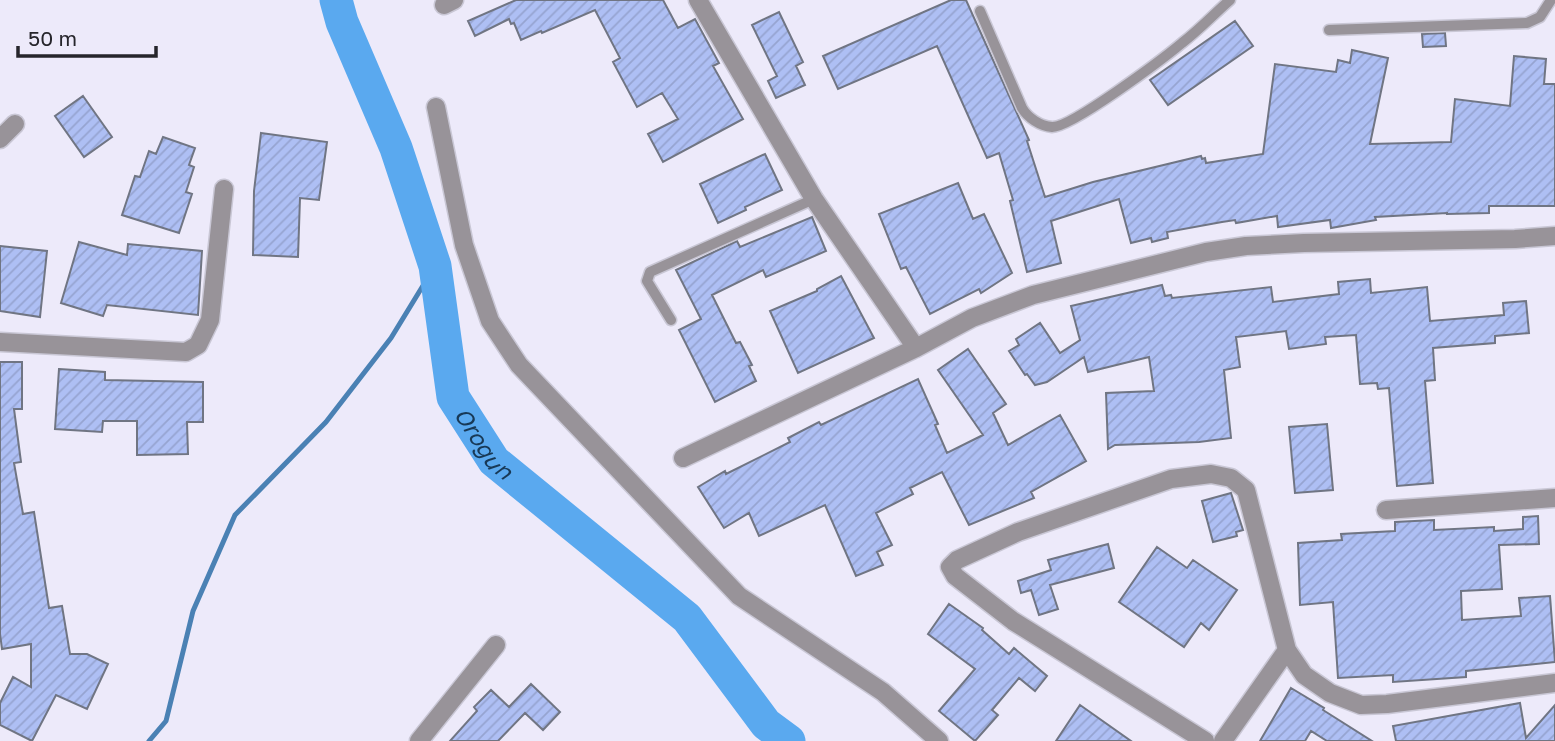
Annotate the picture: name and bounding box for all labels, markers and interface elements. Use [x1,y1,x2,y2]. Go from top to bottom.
scale bar [18,14,156,58]
text: 50 m [28,25,77,51]
water label: Orogun [449,402,519,485]

